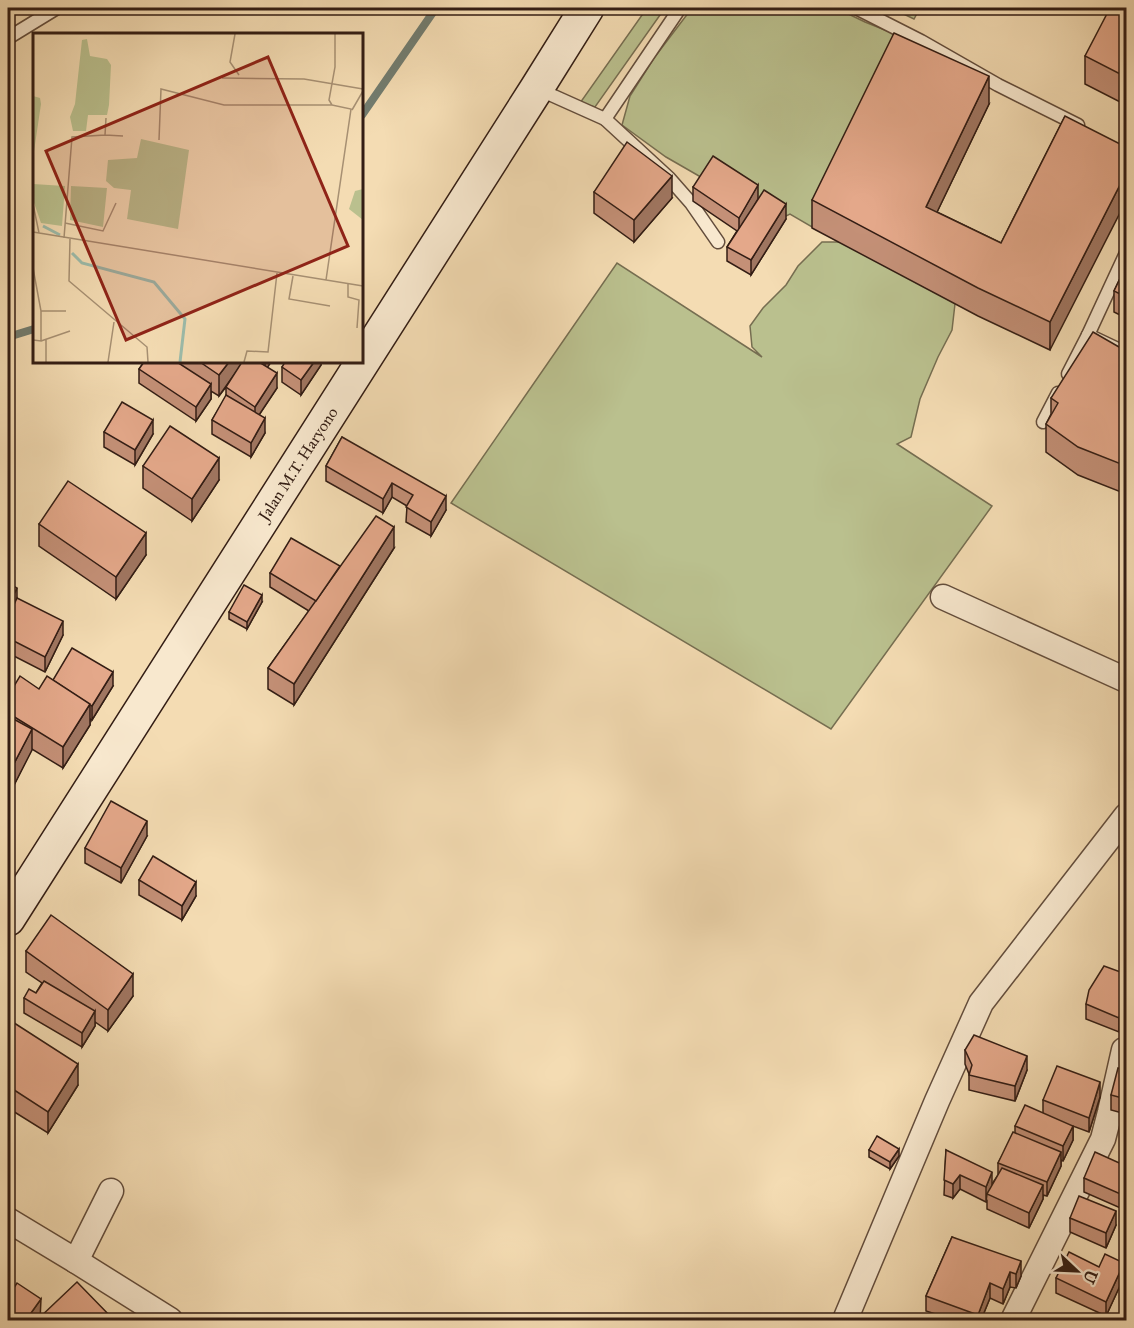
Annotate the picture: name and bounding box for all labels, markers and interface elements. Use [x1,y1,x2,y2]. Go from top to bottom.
inset map [33,33,363,363]
street label: Jalan M.T. Haryono [253,404,343,527]
north arrow [1047,1241,1107,1301]
text: U [1079,1267,1102,1287]

